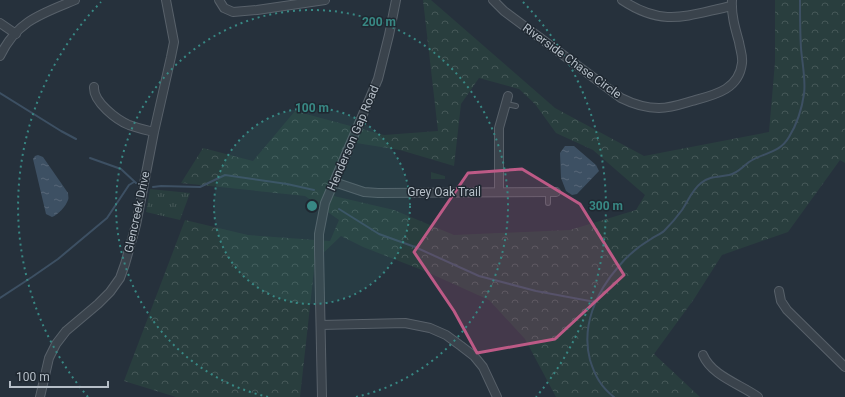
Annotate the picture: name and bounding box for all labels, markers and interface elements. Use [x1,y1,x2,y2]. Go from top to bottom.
text: 200 m [362,15,396,29]
street label: Riverside Chase Circle [520,21,624,101]
street label: Henderson Gap Road [324,83,382,193]
text: 100 m [295,101,329,115]
street label: Glencreek Drive [122,170,152,254]
street label: Grey Oak Trail [407,185,481,199]
centre of rings [305,199,319,213]
text: 300 m [589,199,623,213]
scale bar [10,363,108,389]
text: 100 m [16,370,50,384]

